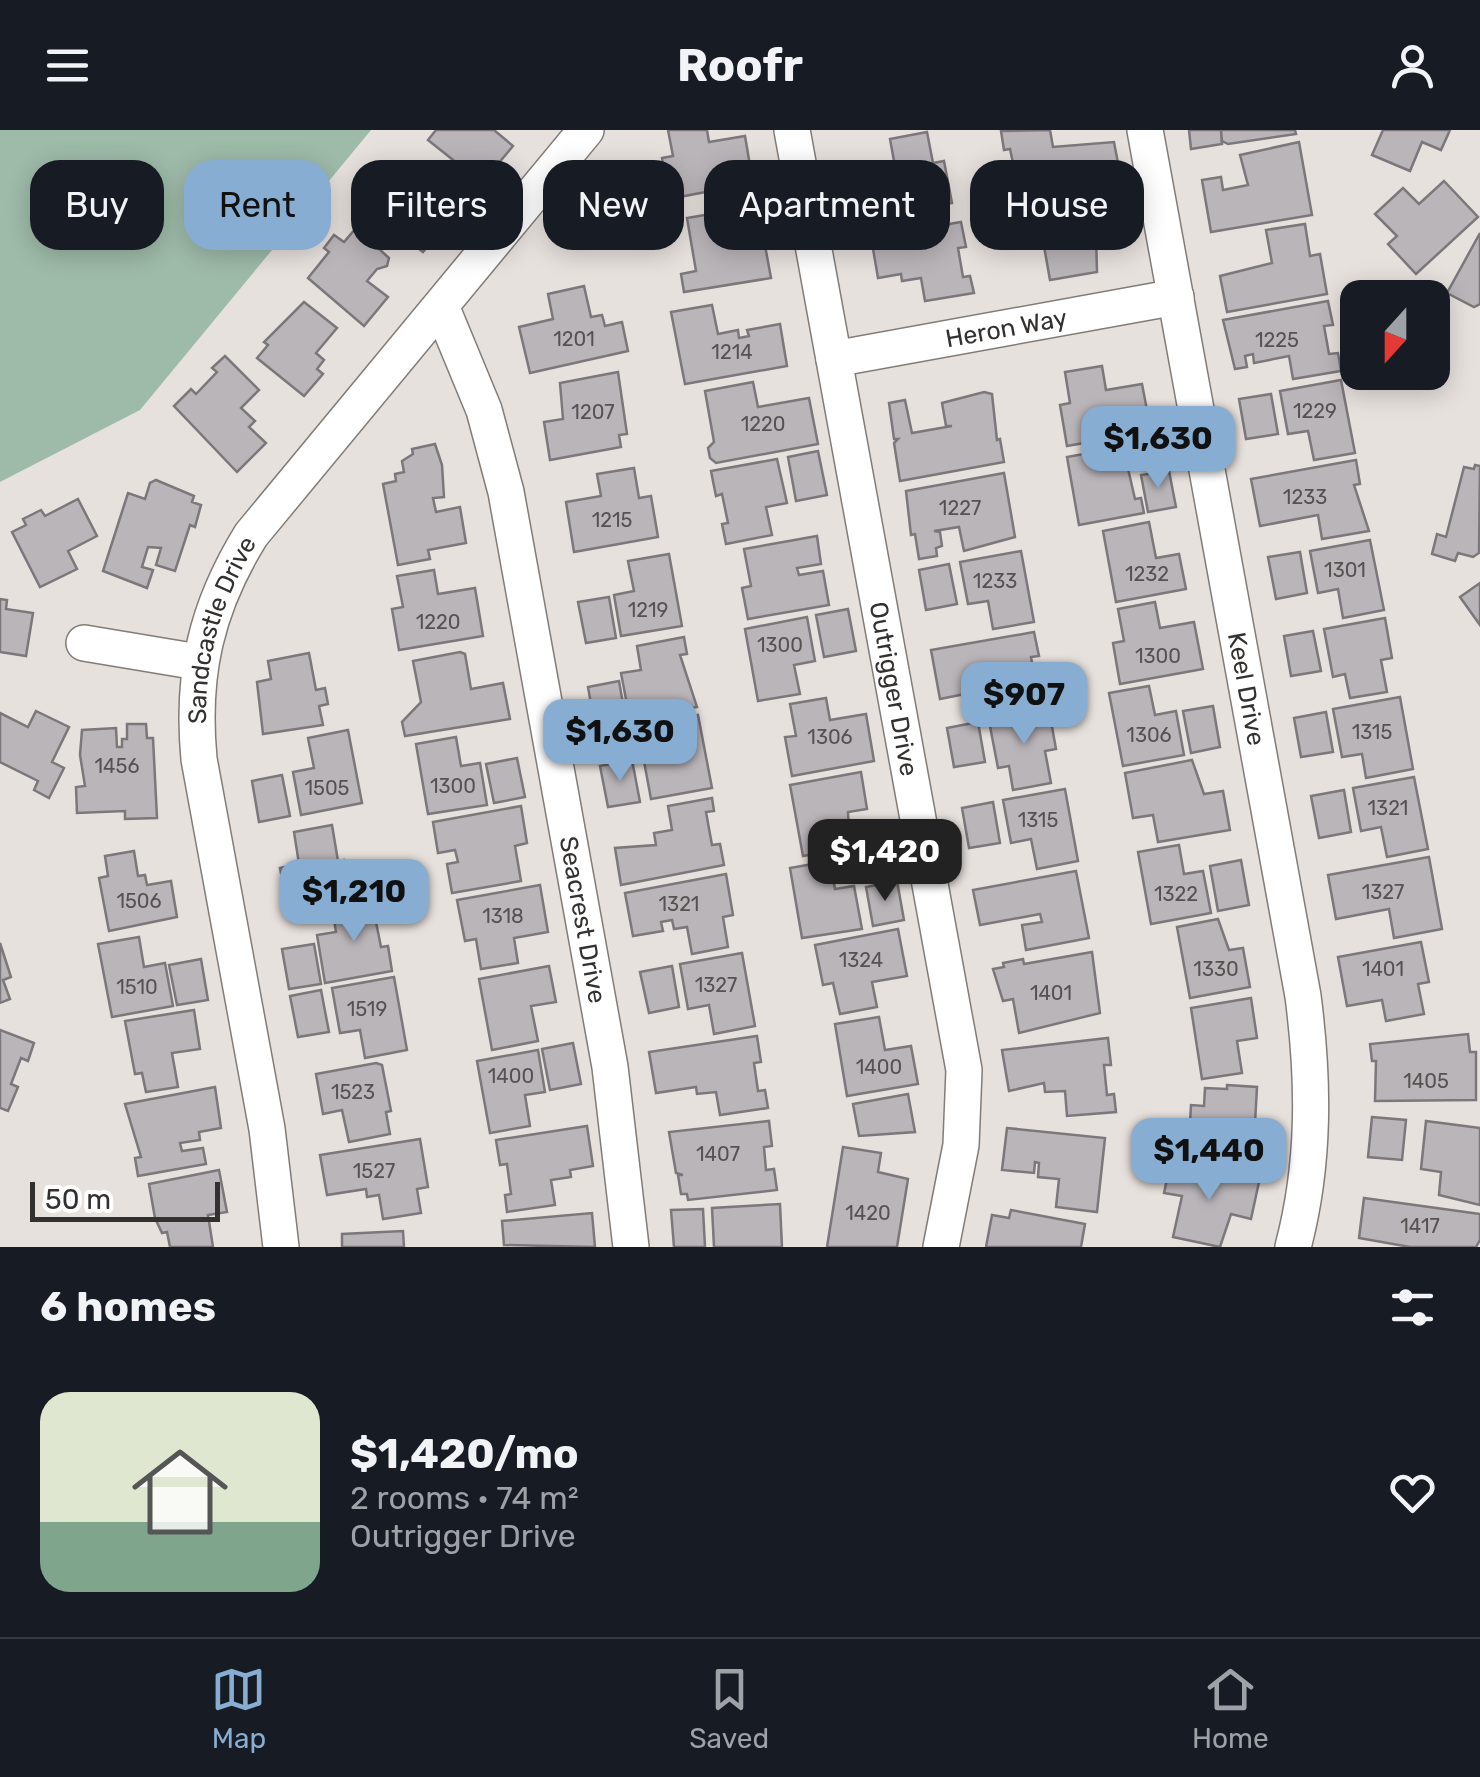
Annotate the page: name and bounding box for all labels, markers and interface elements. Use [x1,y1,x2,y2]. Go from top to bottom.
icon: menu [40,38,95,93]
icon: person [1385,38,1440,93]
text: Roofr [677,39,803,92]
chip: Buy [30,160,164,250]
chip: Rent [184,160,331,250]
chip: Filters [351,160,523,250]
chip: New [543,160,684,250]
chip: Apartment [704,160,950,250]
chip: House [970,160,1144,250]
north arrow [1340,280,1450,390]
map controls [1340,280,1450,390]
street label: Heron Way [943,303,1070,354]
house number: 1201 [553,327,595,351]
house number: 1225 [1255,328,1299,352]
house number: 1214 [711,340,753,364]
house number: 1229 [1293,399,1337,423]
house number: 1207 [571,400,615,424]
pin: $1,630 [1077,406,1239,491]
house number: 1220 [741,412,785,436]
text: $1,630 [1103,419,1213,457]
house number: 1233 [1283,485,1327,509]
house number: 1227 [939,496,981,520]
house number: 1215 [592,508,632,532]
street label: Sandcastle Drive [183,531,262,724]
house number: 1301 [1324,558,1366,582]
house number: 1232 [1125,562,1169,586]
house number: 1233 [973,569,1017,593]
house number: 1219 [628,598,668,622]
street label: Outrigger Drive [864,599,924,778]
house number: 1220 [416,610,460,634]
street label: Keel Drive [1222,630,1271,748]
house number: 1300 [757,633,803,657]
house number: 1300 [1135,644,1181,668]
pin: $907 [965,662,1083,747]
text: $907 [983,675,1065,713]
pin: $1,630 [539,699,701,784]
text: $1,630 [565,712,675,750]
house number: 1315 [1352,720,1392,744]
house number: 1306 [1126,723,1172,747]
house number: 1306 [807,725,853,749]
house number: 1456 [95,754,139,778]
house number: 1300 [430,774,476,798]
house number: 1505 [304,776,350,800]
house number: 1321 [1368,796,1408,820]
house number: 1315 [1018,808,1058,832]
pin: $1,420 [804,819,966,904]
text: $1,420 [830,832,940,870]
street label: Seacrest Drive [554,834,612,1006]
pin: $1,210 [273,859,435,944]
text: $1,210 [302,872,406,910]
house number: 1327 [1362,880,1404,904]
house number: 1322 [1154,882,1198,906]
house number: 1506 [116,889,162,913]
house number: 1321 [659,892,699,916]
house number: 1318 [482,904,524,928]
house number: 1324 [839,948,883,972]
house number: 1330 [1193,957,1239,981]
house number: 1401 [1362,957,1404,981]
house number: 1327 [695,973,737,997]
house number: 1510 [116,975,158,999]
house number: 1401 [1030,981,1072,1005]
house number: 1519 [347,997,387,1021]
house number: 1400 [856,1055,902,1079]
house number: 1400 [488,1064,534,1088]
house number: 1405 [1403,1069,1449,1093]
house number: 1523 [331,1080,375,1104]
pin: $1,440 [1128,1118,1290,1203]
text: $1,440 [1153,1131,1265,1169]
house number: 1407 [696,1142,740,1166]
house number: 1527 [353,1159,395,1183]
scale bar [30,1177,220,1222]
text: 50 m [45,1183,111,1216]
house number: 1420 [845,1201,891,1225]
house number: 1417 [1400,1214,1440,1238]
icon: filters [1385,1280,1440,1335]
text: 6 homes [40,1282,216,1332]
text: $1,420/mo [350,1429,579,1479]
icon: home [120,1432,240,1552]
icon: heart [1385,1465,1440,1520]
text: 2 rooms · 74 m² [350,1479,579,1517]
text: Outrigger Drive [350,1517,576,1555]
tab: Map [211,1662,266,1755]
tab: Saved [689,1662,769,1755]
tab: Home [1192,1662,1269,1755]

